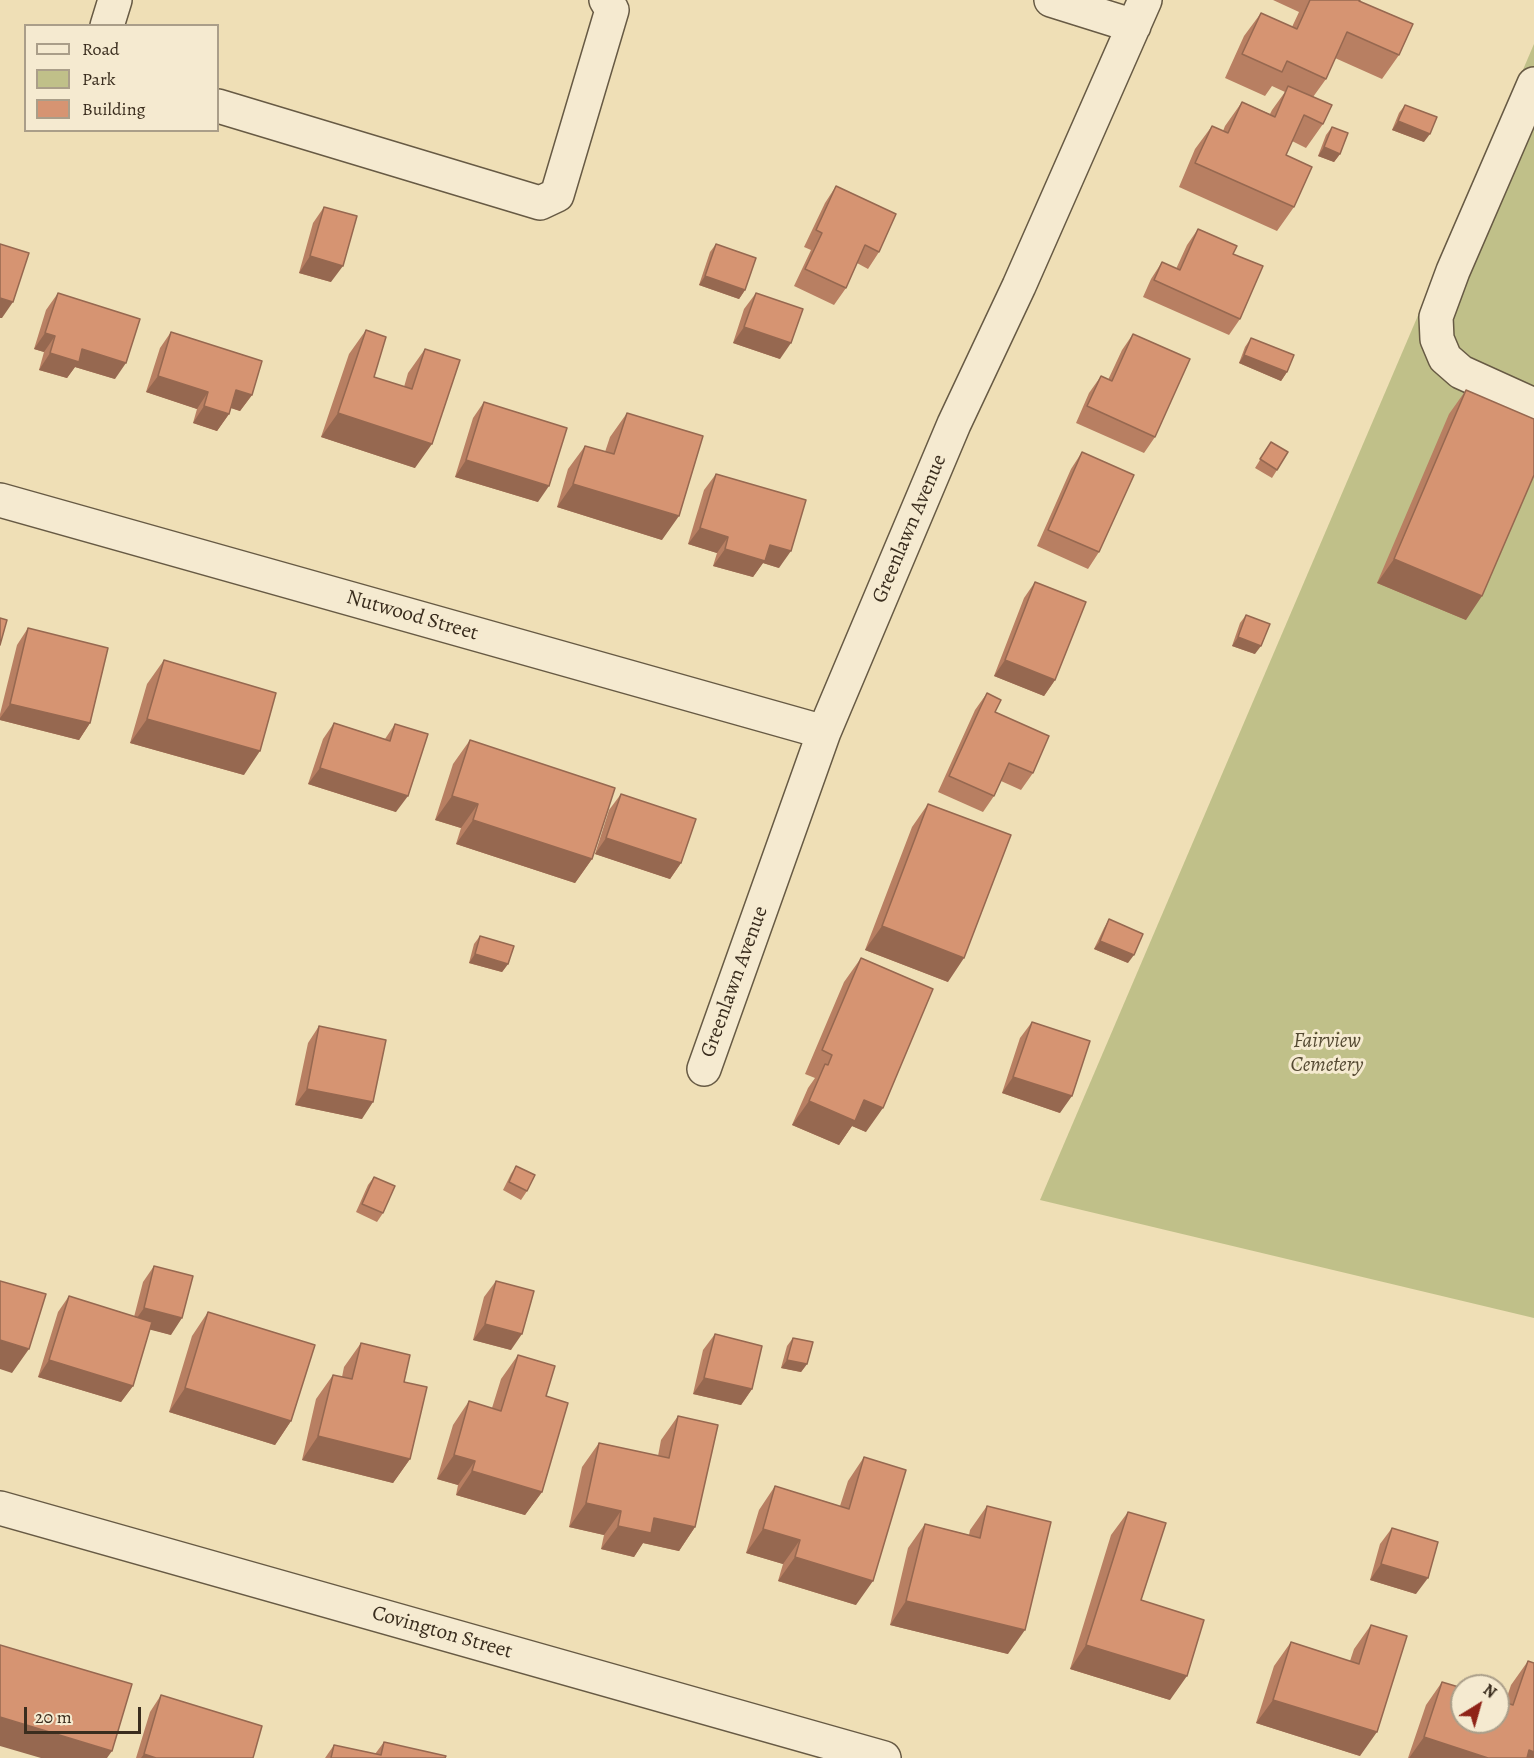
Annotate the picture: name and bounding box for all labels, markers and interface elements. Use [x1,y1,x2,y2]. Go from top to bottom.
legend [24,24,219,132]
text: Road [82,37,119,61]
text: Park [82,67,116,91]
text: Building [82,97,146,121]
street label: Greenlawn Avenue [867,451,953,607]
street label: Nutwood Street [343,585,481,647]
street label: Greenlawn Avenue [696,903,774,1061]
park label: Fairview Cemetery [1291,1029,1363,1079]
street label: Covington Street [369,1601,515,1665]
north arrow [1450,1674,1510,1734]
text: N [1478,1679,1501,1704]
scale bar [27,1695,144,1733]
text: 20 m [35,1705,72,1729]

